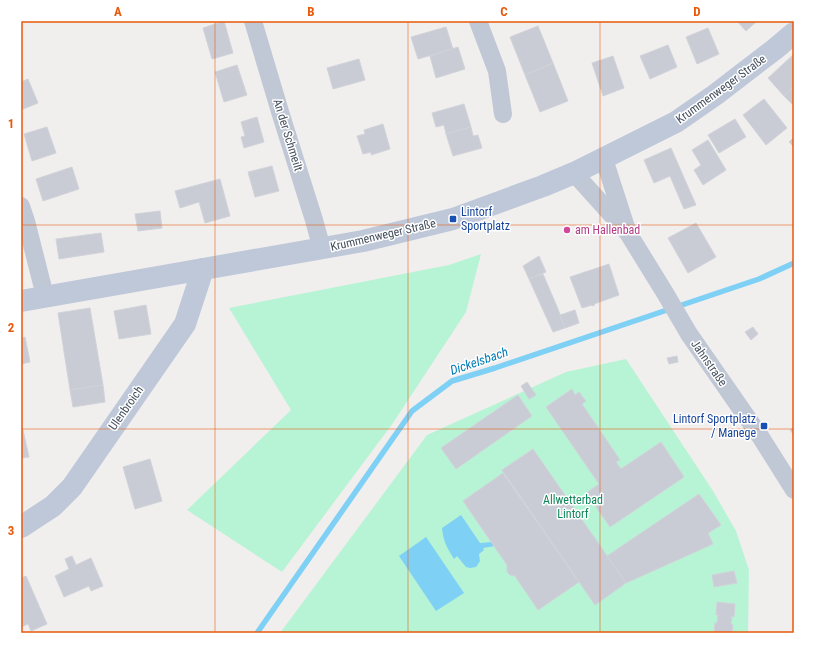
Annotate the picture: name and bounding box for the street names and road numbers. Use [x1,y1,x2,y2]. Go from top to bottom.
street label: Krummenweger Straße [673,51,769,126]
street label: An der Schmeilt [270,97,306,173]
street label: Krummenweger Straße [329,216,437,254]
street label: Jahnstraße [688,337,730,389]
street label: Ulenbroich [106,383,146,433]

